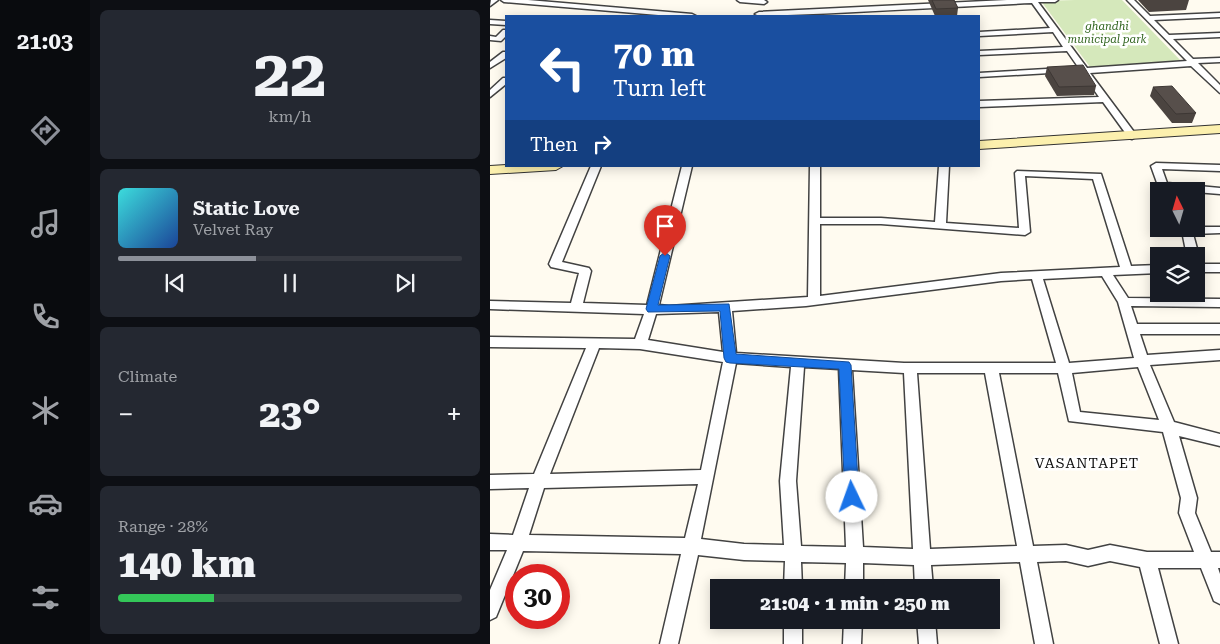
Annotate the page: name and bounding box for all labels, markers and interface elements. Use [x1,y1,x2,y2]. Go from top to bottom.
park label: ghandhi municipal park [1067,20,1147,46]
text: 21:03 [17,29,73,54]
text: 70 m [613,34,695,75]
icon: left [530,35,595,100]
text: 22 [254,36,326,112]
text: Turn left [613,76,706,101]
text: km/h [269,107,311,126]
icon: directions [28,113,63,148]
icon: right [588,130,616,158]
text: Then [530,133,578,156]
north arrow [1150,182,1205,238]
map controls [1150,182,1205,302]
text: Static Love [193,197,300,220]
pin [644,205,686,256]
icon: music [28,206,63,241]
icon: arrive [651,212,679,240]
text: Velvet Ray [193,220,273,239]
button: layers [1150,247,1205,302]
icon: previous [161,269,189,297]
icon: pause [276,269,304,297]
icon: next [391,269,419,297]
icon: phone [28,299,63,334]
text: Climate [118,367,177,386]
text: 23° [259,392,321,436]
icon: climate [28,393,63,428]
text: − [118,398,134,431]
text: + [446,398,462,431]
district label: VASANTAPET [1035,455,1139,471]
position arrow [825,470,877,522]
icon: car [28,486,63,521]
text: Range · 28% [118,517,208,536]
text: 140 km [118,542,256,586]
speed limit sign: 30 [505,564,570,629]
icon: filters [28,580,63,615]
text: 21:04 · 1 min · 250 m [760,592,950,615]

